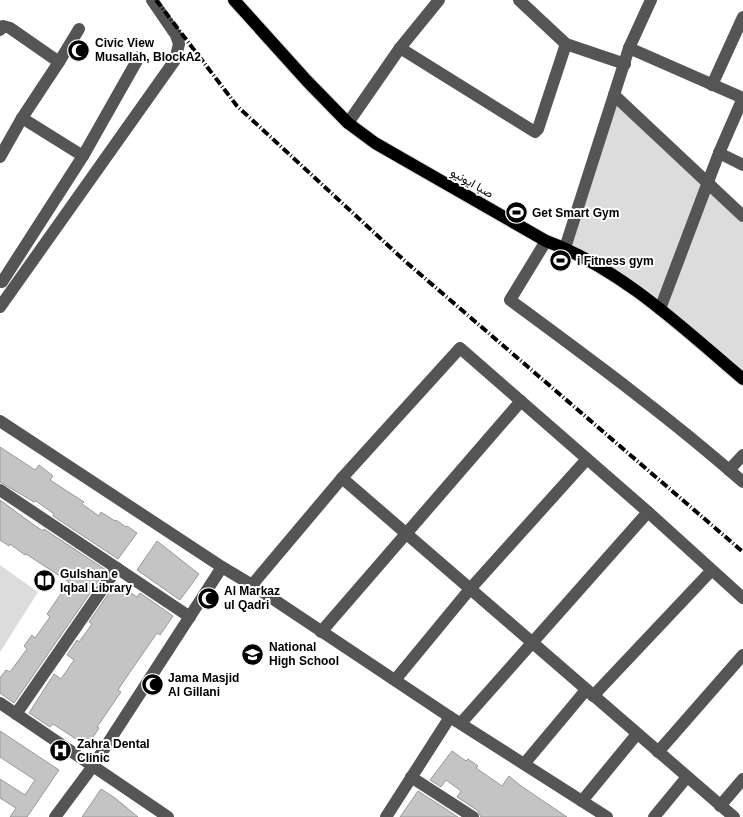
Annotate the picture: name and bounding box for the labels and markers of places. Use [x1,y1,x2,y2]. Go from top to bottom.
place label: Civic View Musallah, BlockA2 [95,36,201,64]
mosque icon: Civic View Musallah, BlockA2 [67,38,91,62]
sports icon: Get Smart Gym [504,201,528,225]
place label: Get Smart Gym [532,206,619,220]
sports icon: i Fitness gym [549,249,573,273]
place label: i Fitness gym [577,254,654,268]
place label: Gulshan e Iqbal Library [60,567,132,595]
library icon: Gulshan e Iqbal Library [32,569,56,593]
place label: Al Markaz ul Qadri [224,584,280,612]
mosque icon: Al Markaz ul Qadri [196,586,220,610]
place label: National High School [269,640,339,668]
school or university icon: National High School [241,642,265,666]
place label: Jama Masjid Al Gillani [168,671,239,699]
mosque icon: Jama Masjid Al Gillani [140,673,164,697]
place label: Zahra Dental Clinic [77,737,150,765]
hospital icon: Zahra Dental Clinic [49,739,73,763]

